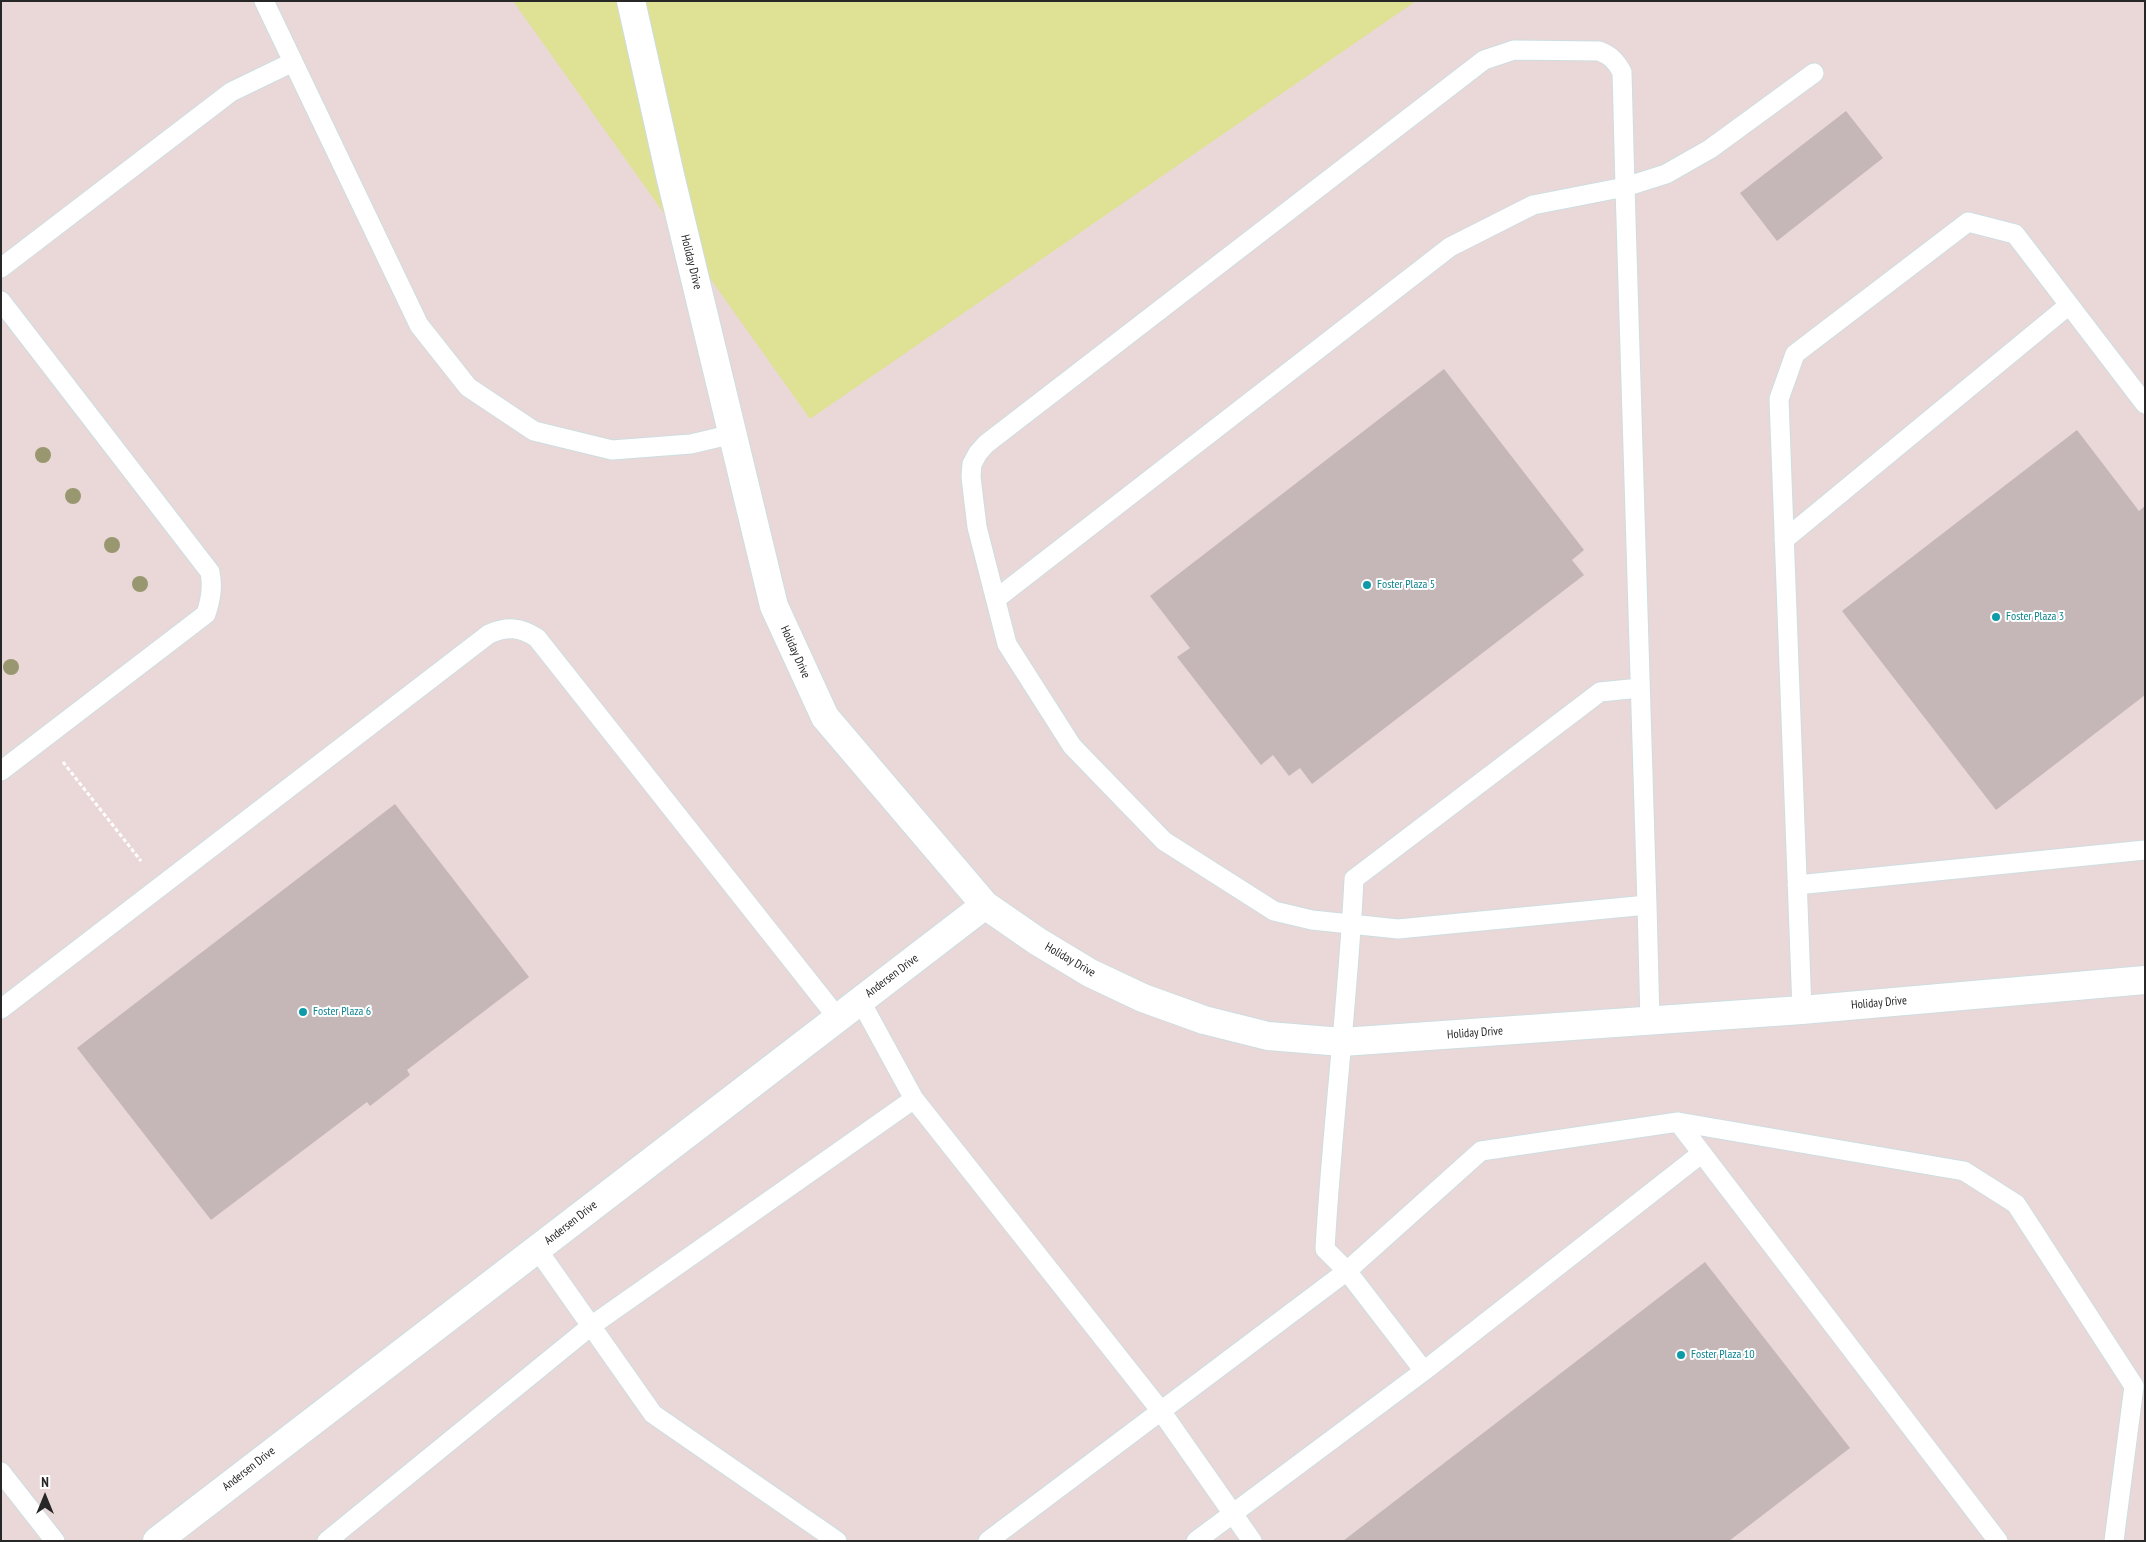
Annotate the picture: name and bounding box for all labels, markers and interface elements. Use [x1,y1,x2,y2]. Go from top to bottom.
street label: Holiday Drive [677,233,705,291]
place label: Foster Plaza 5 [1377,578,1435,592]
marker: Foster Plaza 5 [1361,579,1373,591]
place label: Foster Plaza 3 [2006,610,2064,624]
marker: Foster Plaza 3 [1990,611,2002,623]
street label: Holiday Drive [777,624,813,680]
street label: Holiday Drive [1042,940,1098,980]
street label: Andersen Drive [863,951,921,1001]
street label: Holiday Drive [1851,993,1907,1013]
place label: Foster Plaza 6 [313,1005,371,1019]
marker: Foster Plaza 6 [297,1006,309,1018]
street label: Holiday Drive [1447,1024,1503,1042]
street label: Andersen Drive [542,1198,600,1248]
place label: Foster Plaza 10 [1691,1348,1755,1362]
marker: Foster Plaza 10 [1675,1349,1687,1361]
street label: Andersen Drive [220,1444,278,1494]
north arrow [20,1472,70,1522]
text: N [41,1473,49,1491]

